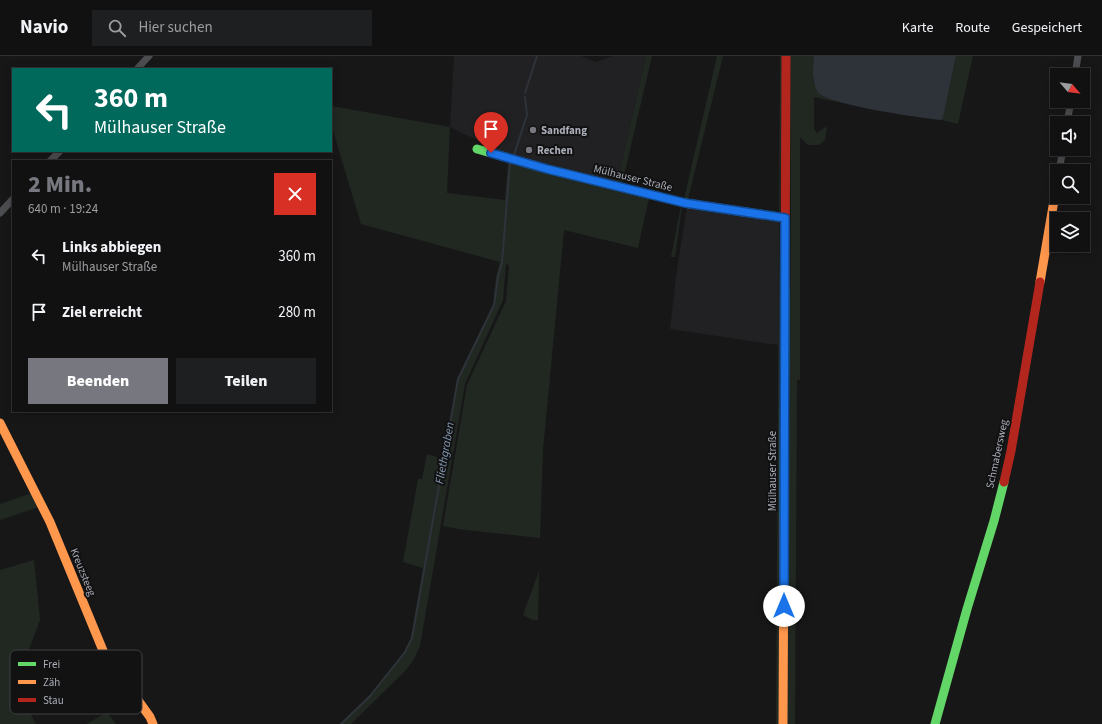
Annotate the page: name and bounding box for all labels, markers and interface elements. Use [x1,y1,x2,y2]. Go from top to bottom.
search box [92,10,372,46]
text: Navio [20,14,68,41]
icon: search [106,17,128,39]
text: Hier suchen [138,17,213,38]
text: Karte [902,18,933,38]
text: Route [955,18,990,38]
text: Gespeichert [1012,18,1082,38]
north arrow [1050,68,1090,108]
map controls [1050,68,1090,252]
text: 360 m [94,78,168,118]
icon: left [28,84,80,136]
pin [474,112,508,153]
text: Mülhauser Straße [94,115,226,140]
button: sound [1050,116,1090,156]
icon: arrive [480,118,502,140]
place label: Sandfang [541,123,587,138]
marker: Sandfang [528,125,538,135]
place label: Rechen [537,143,573,158]
marker: Rechen [524,145,534,155]
street label: Mülhauser Straße [592,161,674,195]
button: search [1050,164,1090,204]
text: 2 Min. [28,167,92,202]
button: close [274,173,316,215]
text: 640 m · 19:24 [28,200,98,218]
button: layers [1050,212,1090,252]
text: Links abbiegen [62,237,161,258]
icon: left [28,245,50,267]
text: 360 m [278,246,316,267]
text: Mülhauser Straße [62,258,157,276]
icon: arrive [28,301,50,323]
text: Ziel erreicht [62,302,142,323]
text: 280 m [278,302,316,323]
button: Beenden [28,358,168,404]
button: Teilen [176,358,316,404]
street label: Schmabersweg [982,418,1012,490]
water label: Fliethgraben [431,421,459,485]
street label: Mülhauser Straße [765,430,780,511]
street label: Kreuzsteeg [67,546,100,599]
position arrow [763,585,805,627]
legend [10,650,142,714]
text: Frei [43,657,60,672]
text: Zäh [43,675,60,690]
text: Stau [43,693,64,708]

